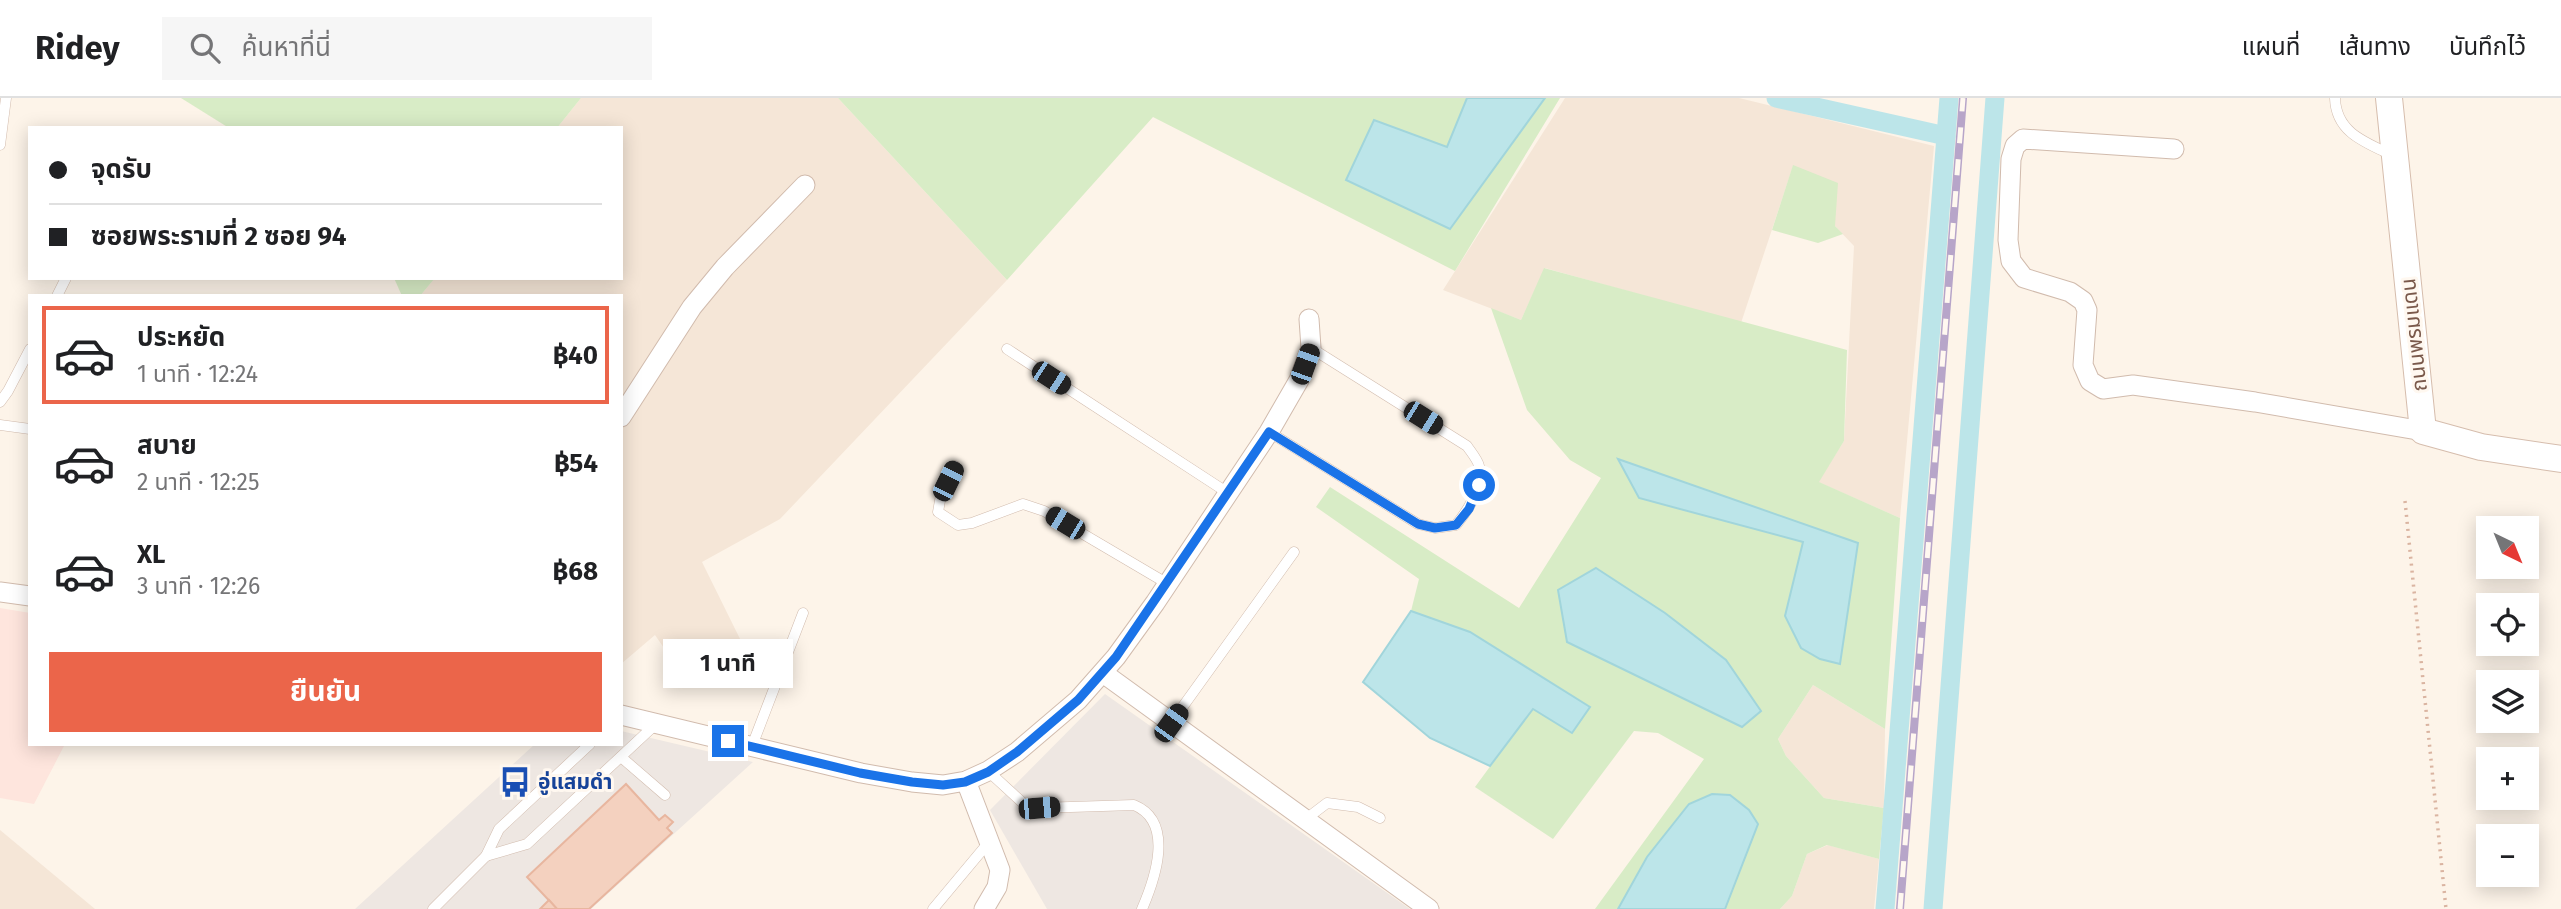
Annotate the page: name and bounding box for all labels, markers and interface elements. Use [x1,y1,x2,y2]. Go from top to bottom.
search box [162,17,652,80]
text: Ridey [35,28,120,68]
icon: search [186,29,224,67]
text: ค้นหาที่นี่ [242,32,331,63]
text: แผนที่ [2242,33,2300,61]
text: เส้นทาง [2338,33,2411,61]
text: บันทึกไว้ [2449,33,2526,61]
text: จุดรับ [91,154,152,185]
text: ซอยพระรามที่ 2 ซอย 94 [91,221,346,252]
street label: ถนนพรมแดน [2395,277,2433,393]
text: ประหยัด [137,322,225,353]
icon: car [53,324,116,387]
text: ฿40 [553,340,598,371]
car [1288,341,1323,387]
car [1028,358,1075,398]
text: 1 นาที · 12:24 [137,360,258,388]
car [1400,398,1447,438]
text: สบาย [137,430,197,461]
icon: car [53,432,116,495]
text: ฿54 [554,448,598,479]
car [930,458,967,504]
text: 2 นาที · 12:25 [137,468,259,496]
route start [1463,469,1495,501]
car [1042,503,1089,543]
north arrow [2476,516,2539,579]
map controls [2476,516,2539,887]
text: XL [137,539,165,570]
icon: car [53,540,116,603]
text: ฿68 [553,556,598,587]
text: 3 นาที · 12:26 [137,572,260,600]
button: locate [2476,593,2539,656]
callout: 1 นาที [663,640,793,688]
text: 1 นาที [700,649,756,677]
button: ยืนยัน [49,652,602,732]
button: layers [2476,670,2539,733]
car [1151,700,1192,746]
route end [712,725,744,757]
button: + [2476,747,2539,810]
bus stop icon: อู่แสมดำ [498,765,532,799]
place label: อู่แสมดำ [538,769,613,795]
car [1018,796,1061,820]
button: − [2476,824,2539,887]

